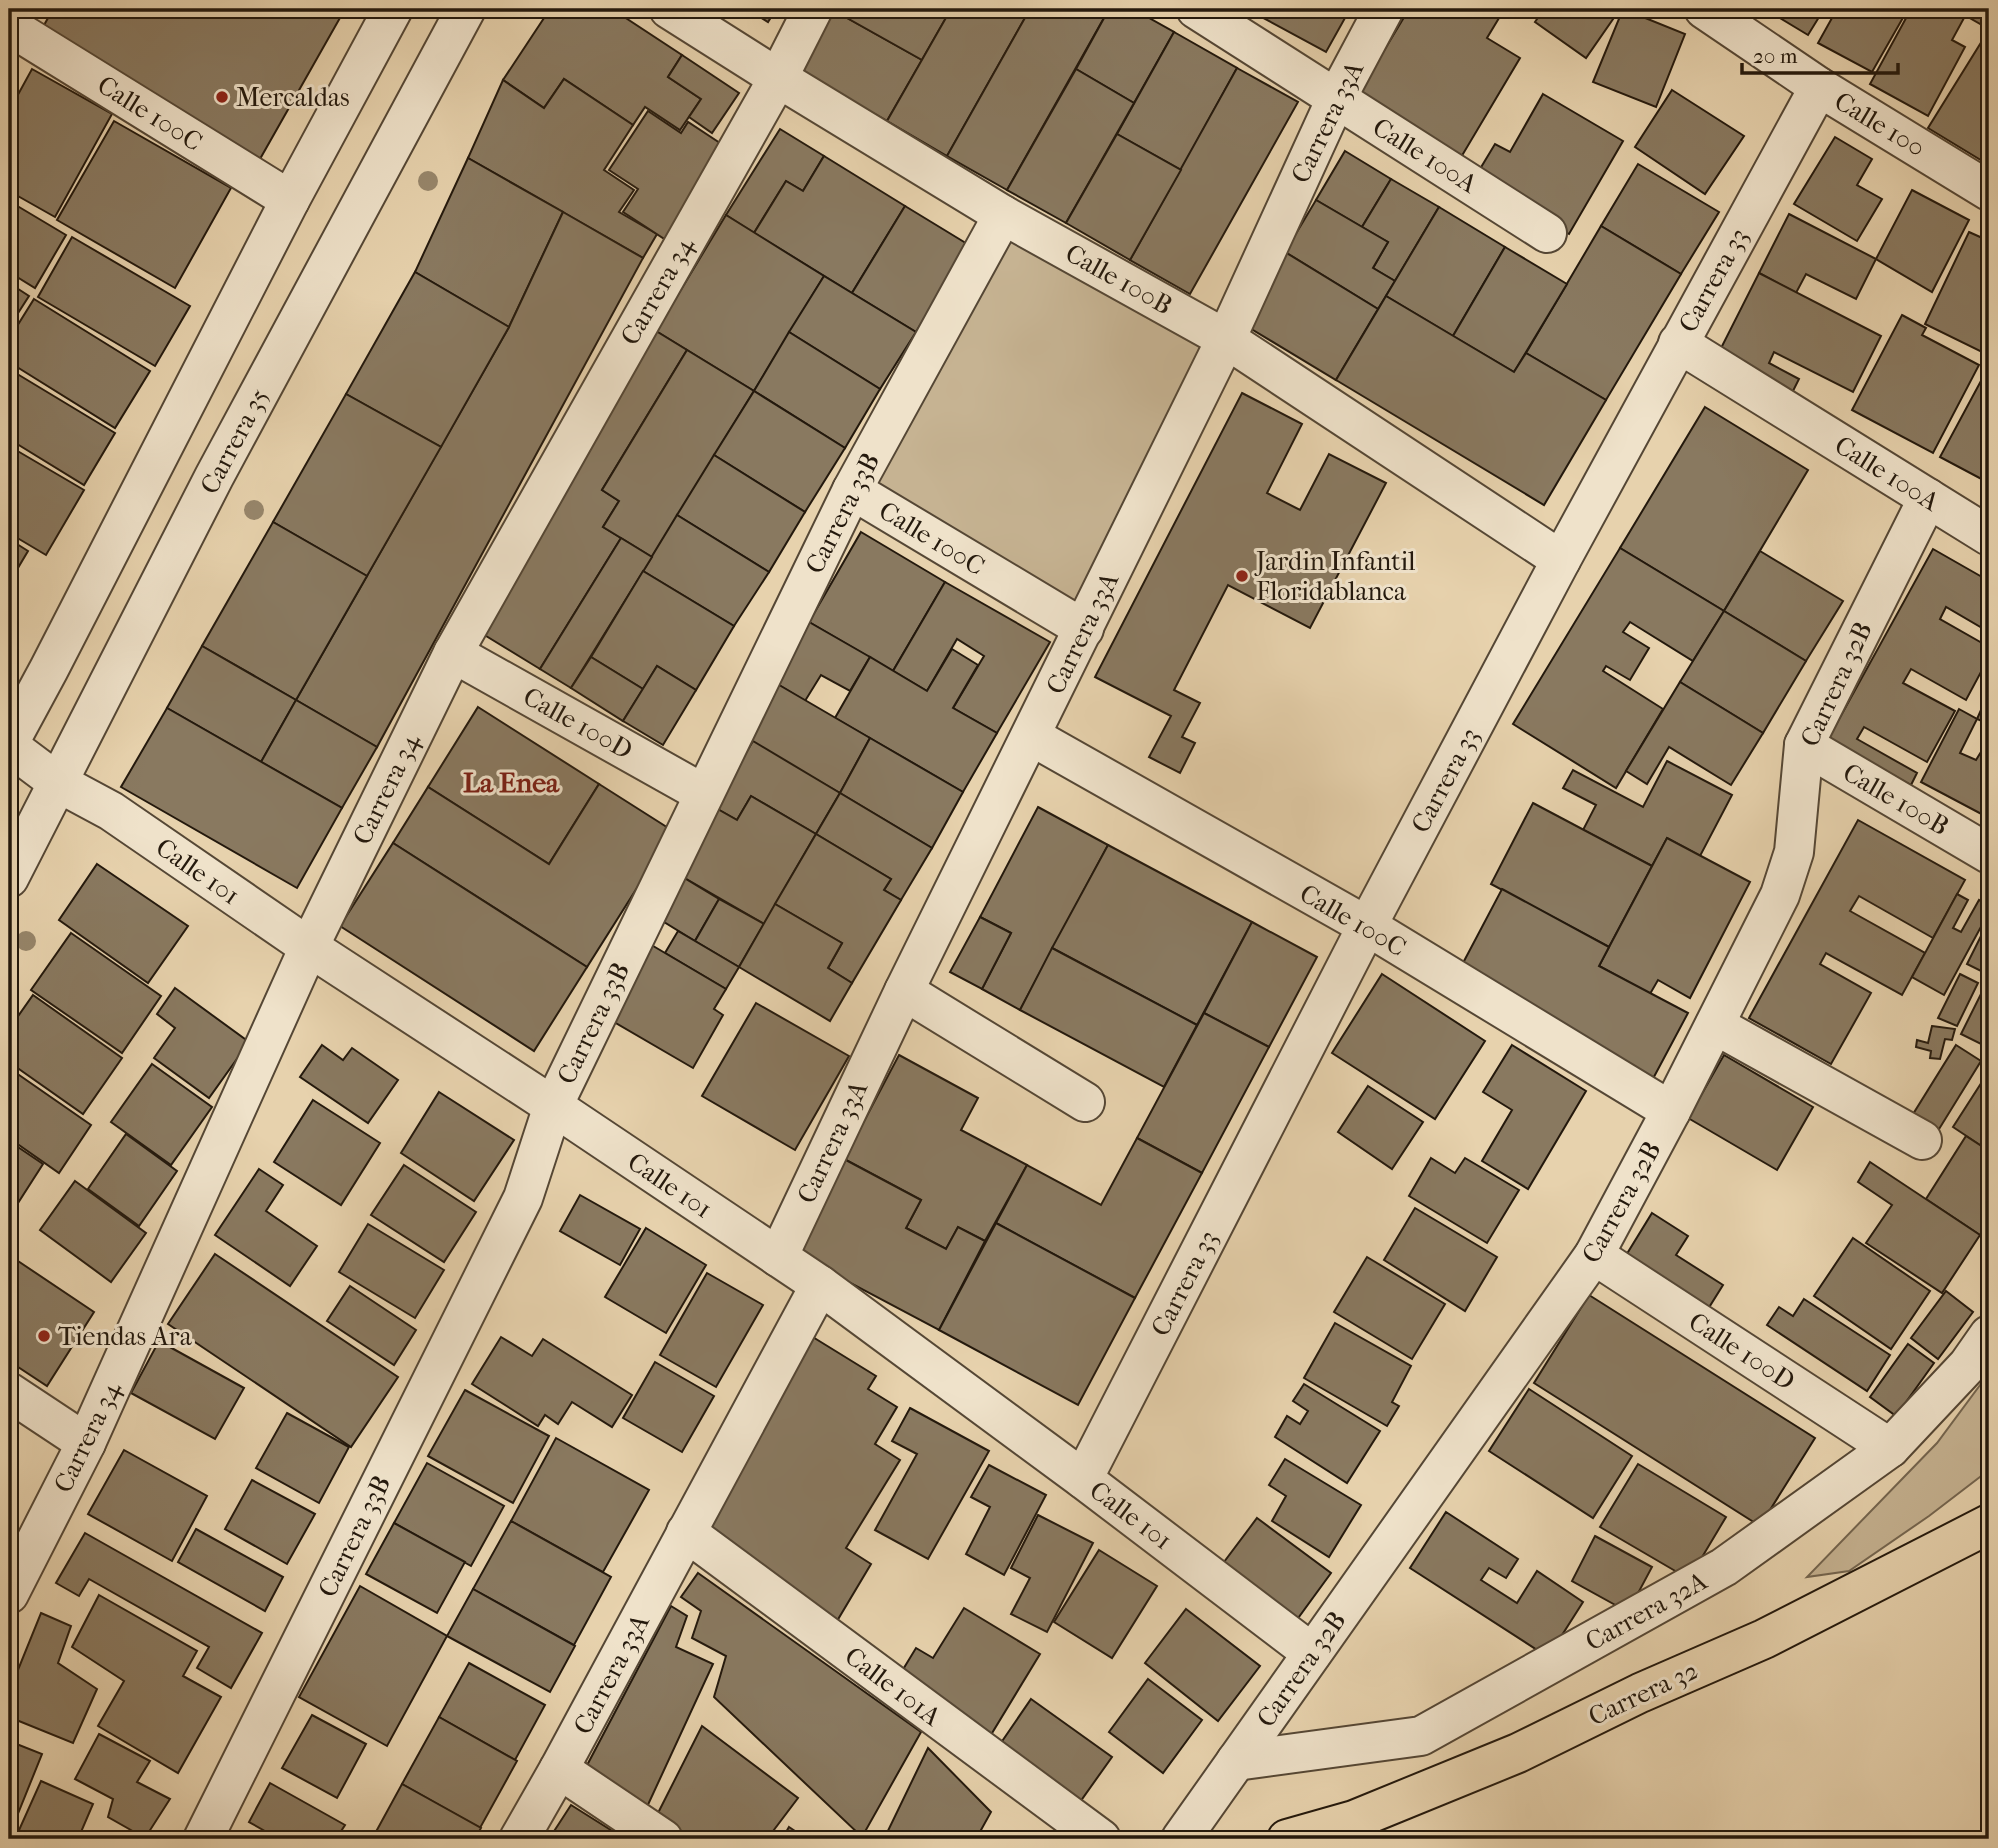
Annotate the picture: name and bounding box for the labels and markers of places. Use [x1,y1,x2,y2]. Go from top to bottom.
place label: Mercaldas [236,82,350,113]
marker: Mercaldas [214,89,230,105]
place label: Jardin Infantil Floridablanca [1254,546,1415,607]
marker: Jardin Infantil Floridablanca [1234,568,1250,584]
place label: Tiendas Ara [58,1321,193,1352]
marker: Tiendas Ara [36,1328,52,1344]

